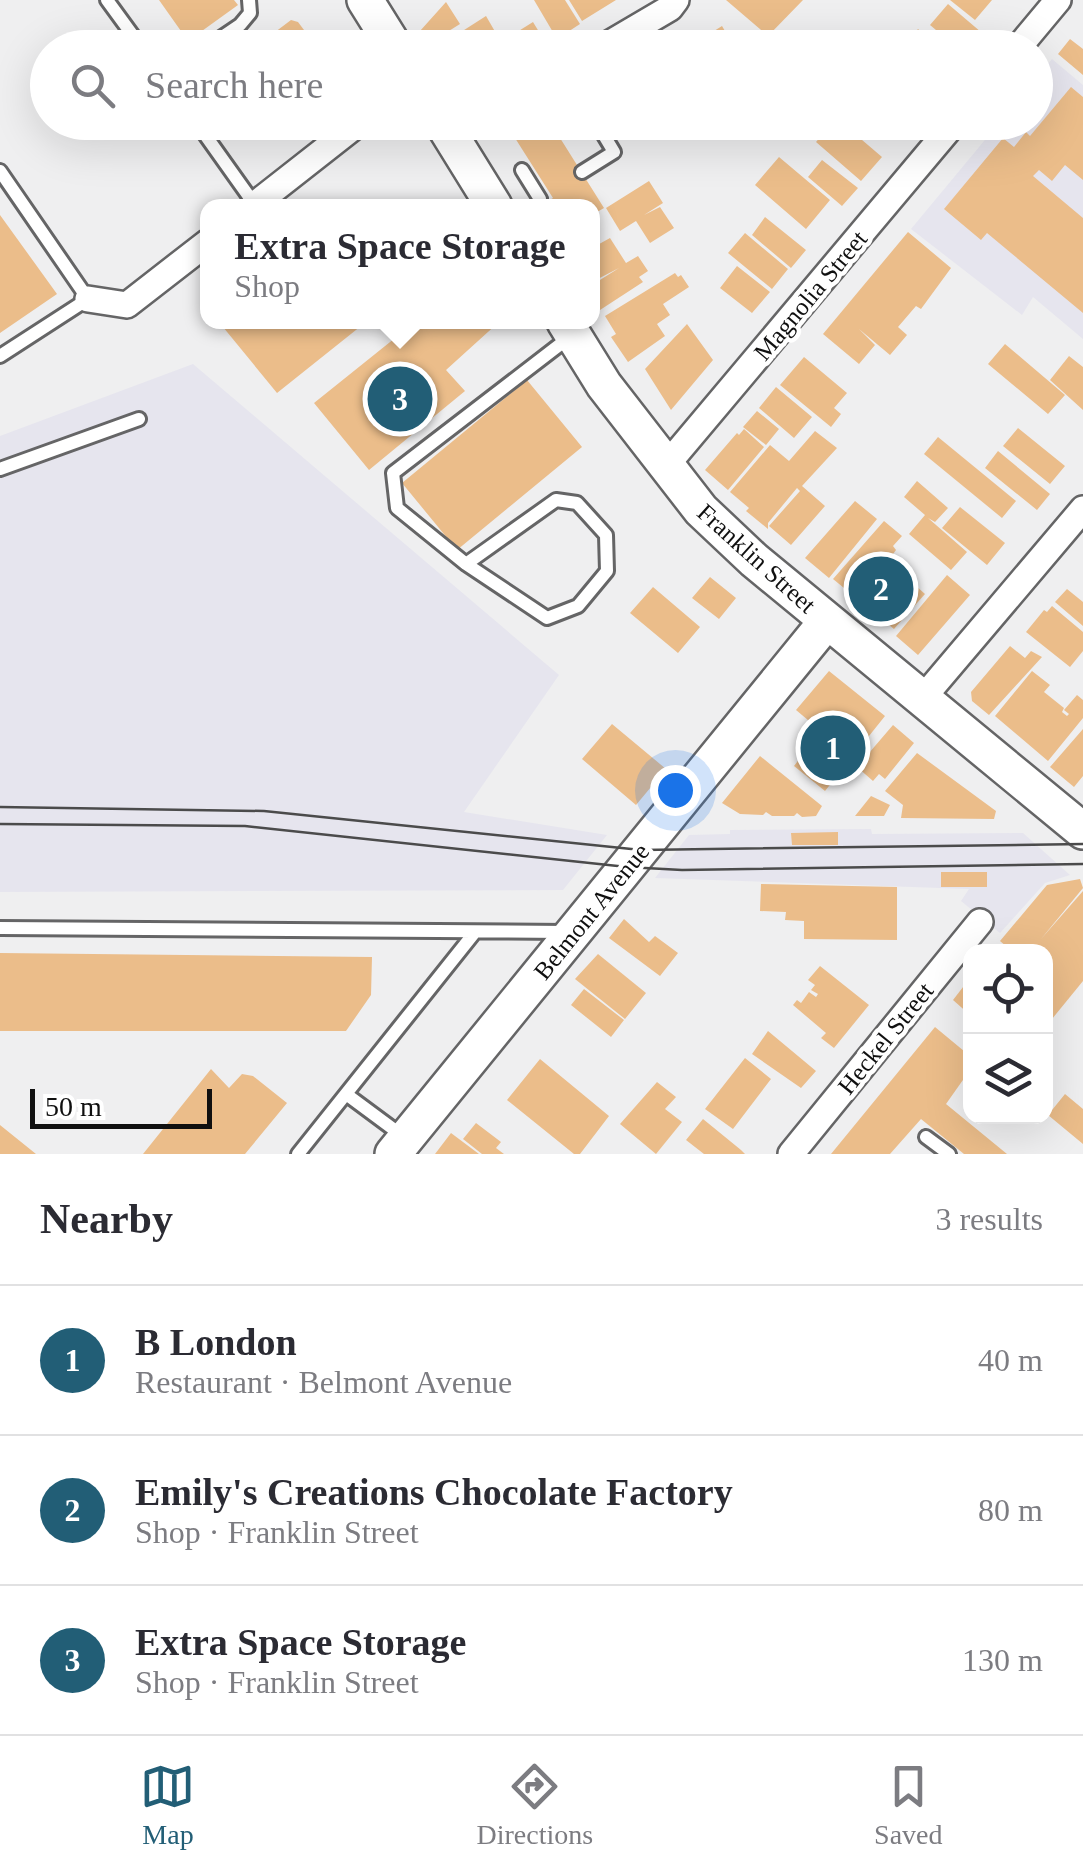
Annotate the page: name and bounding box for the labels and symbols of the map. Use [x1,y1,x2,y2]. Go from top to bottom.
street label: Magnolia Street [748,225,872,365]
pin: 3 [368,362,432,436]
street label: Franklin Street [692,498,821,618]
pin: 2 [848,552,914,626]
pin: 1 [800,710,866,786]
your location [650,765,701,816]
street label: Belmont Avenue [528,838,654,985]
street label: Heckel Street [832,977,939,1099]
scale bar [30,1084,212,1128]

